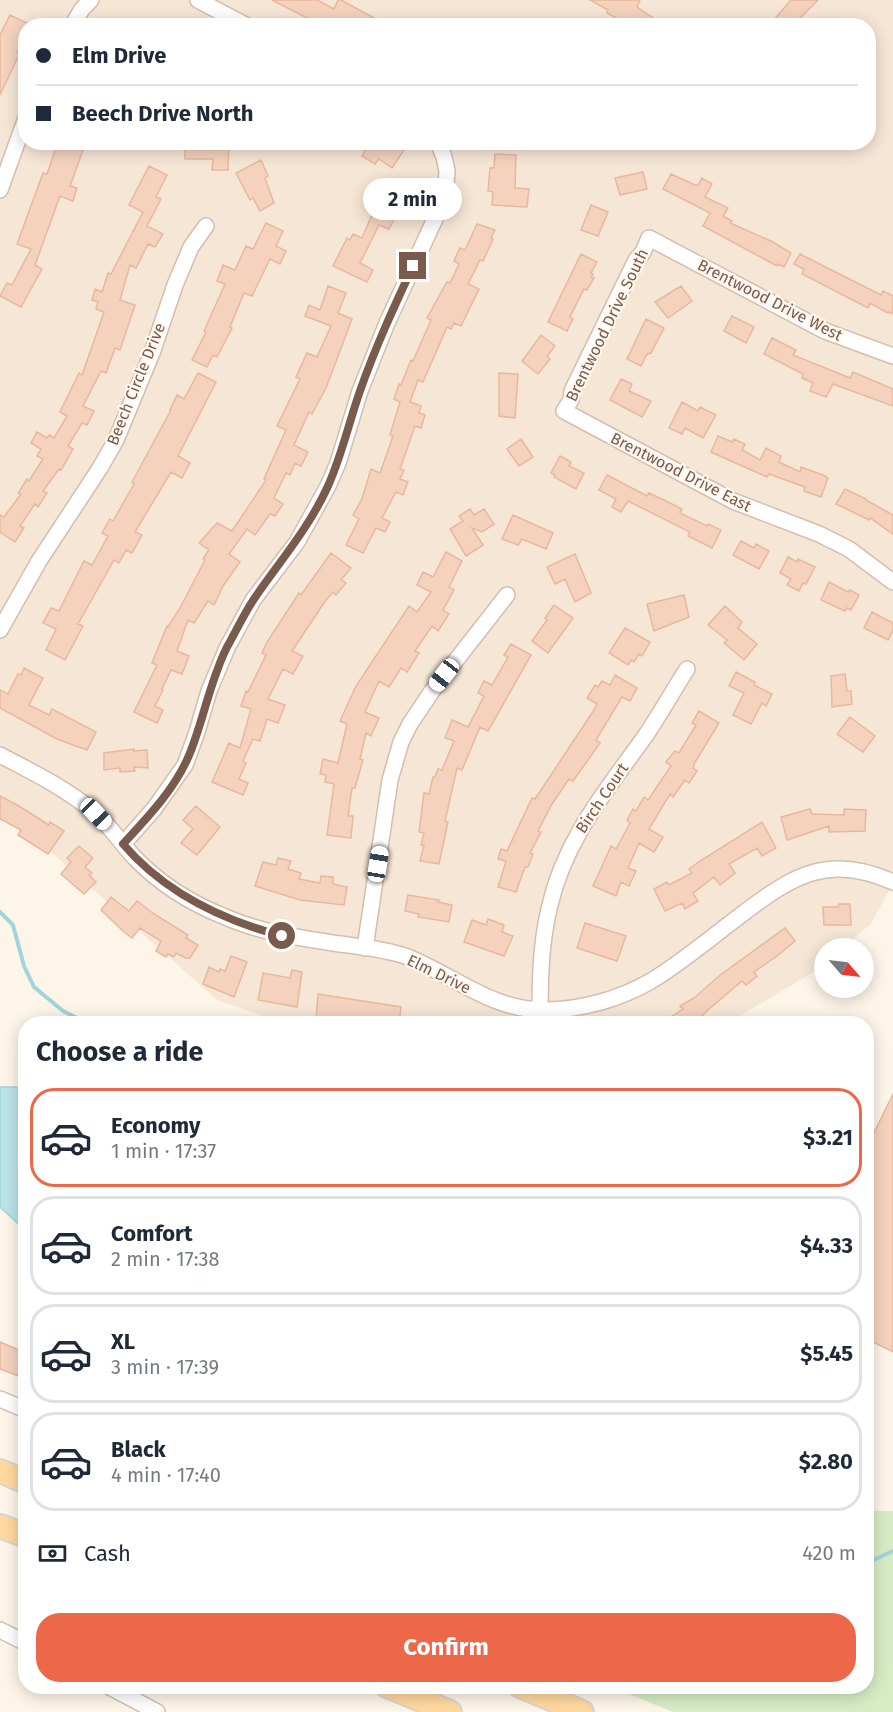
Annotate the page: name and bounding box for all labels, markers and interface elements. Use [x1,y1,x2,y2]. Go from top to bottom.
text: Elm Drive [72,42,166,69]
text: Beech Drive North [72,100,254,127]
callout: 2 min [364,179,462,221]
text: 2 min [388,187,437,211]
street label: Brentwood Drive South [562,246,652,404]
route end [399,252,426,279]
street label: Brentwood Drive West [694,255,846,345]
street label: Beech Circle Drive [103,320,169,448]
street label: Brentwood Drive East [608,428,755,516]
car [426,655,462,695]
street label: Birch Court [572,759,632,837]
car [77,795,115,833]
car [366,845,390,883]
route start [268,922,295,949]
north arrow [814,938,874,998]
map controls [814,938,874,998]
street label: Elm Drive [404,950,474,998]
text: Choose a ride [36,1036,203,1068]
icon: car [39,1111,93,1165]
text: Economy [111,1112,200,1139]
text: $3.21 [803,1124,853,1151]
text: 1 min · 17:37 [111,1139,216,1163]
icon: car [39,1219,93,1273]
text: Comfort [111,1220,192,1247]
text: $4.33 [800,1232,853,1259]
text: 2 min · 17:38 [111,1247,220,1271]
icon: car [39,1327,93,1381]
text: XL [111,1328,135,1355]
text: $5.45 [800,1340,853,1367]
text: 3 min · 17:39 [111,1355,219,1379]
icon: car [39,1435,93,1489]
text: Black [111,1436,166,1463]
text: $2.80 [799,1448,853,1475]
text: 4 min · 17:40 [111,1463,221,1487]
icon: cash [36,1537,69,1570]
text: Cash [84,1540,131,1567]
text: 420 m [802,1541,856,1565]
button: Confirm [36,1613,856,1682]

